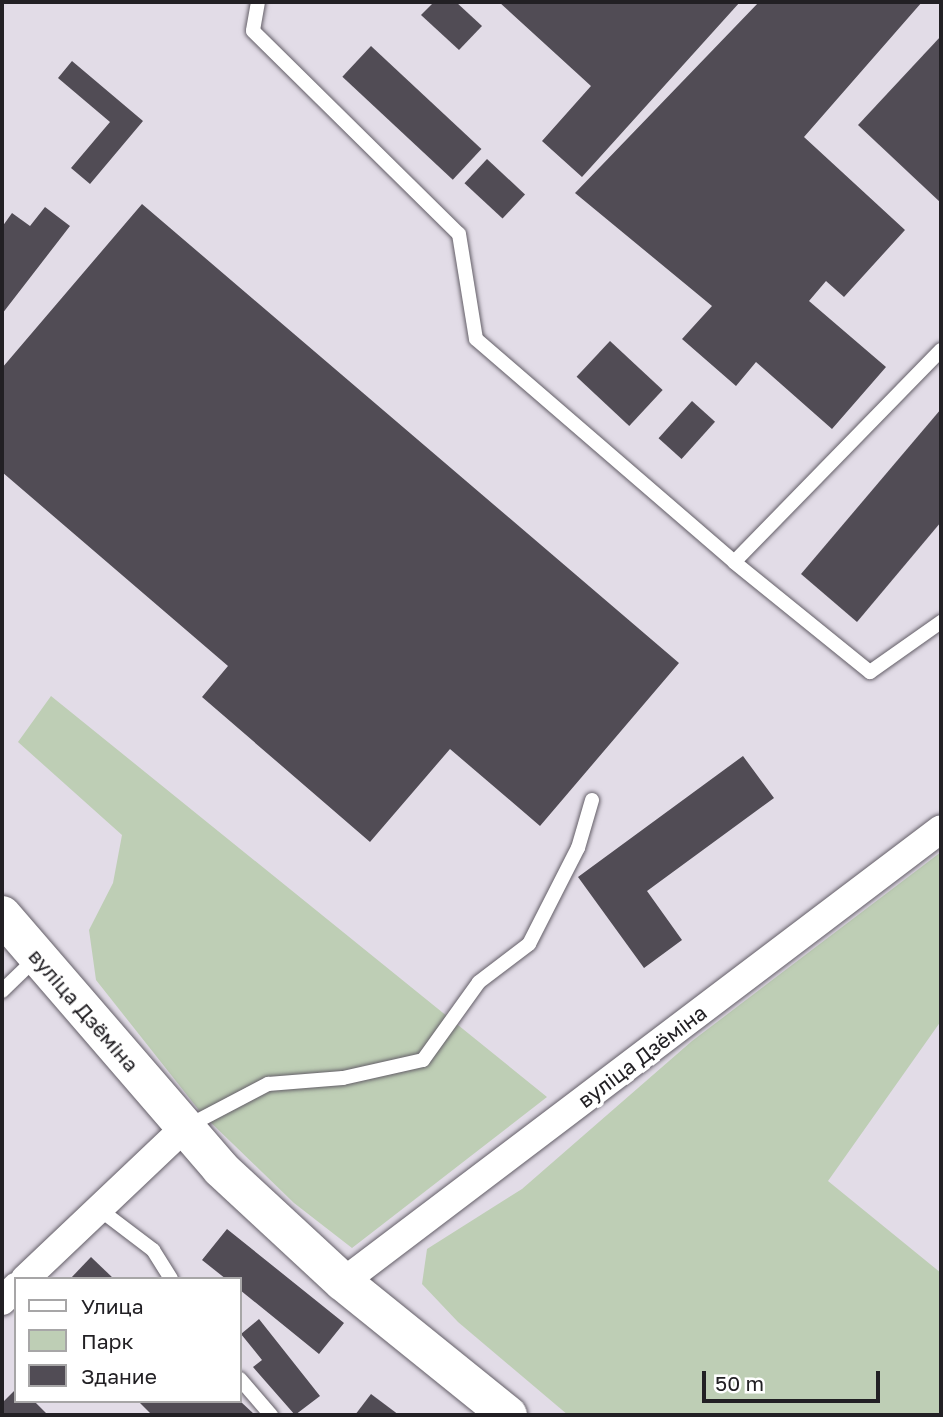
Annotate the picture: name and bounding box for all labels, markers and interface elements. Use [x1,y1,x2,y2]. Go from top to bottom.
street label: вуліца Дзёміна [24,943,144,1077]
street label: вуліца Дзёміна [573,999,711,1113]
legend [14,1277,242,1403]
text: Улица [81,1293,144,1319]
text: Парк [81,1328,134,1354]
scale bar [705,1358,884,1402]
text: Здание [81,1363,157,1389]
text: 50 m [715,1370,764,1396]

